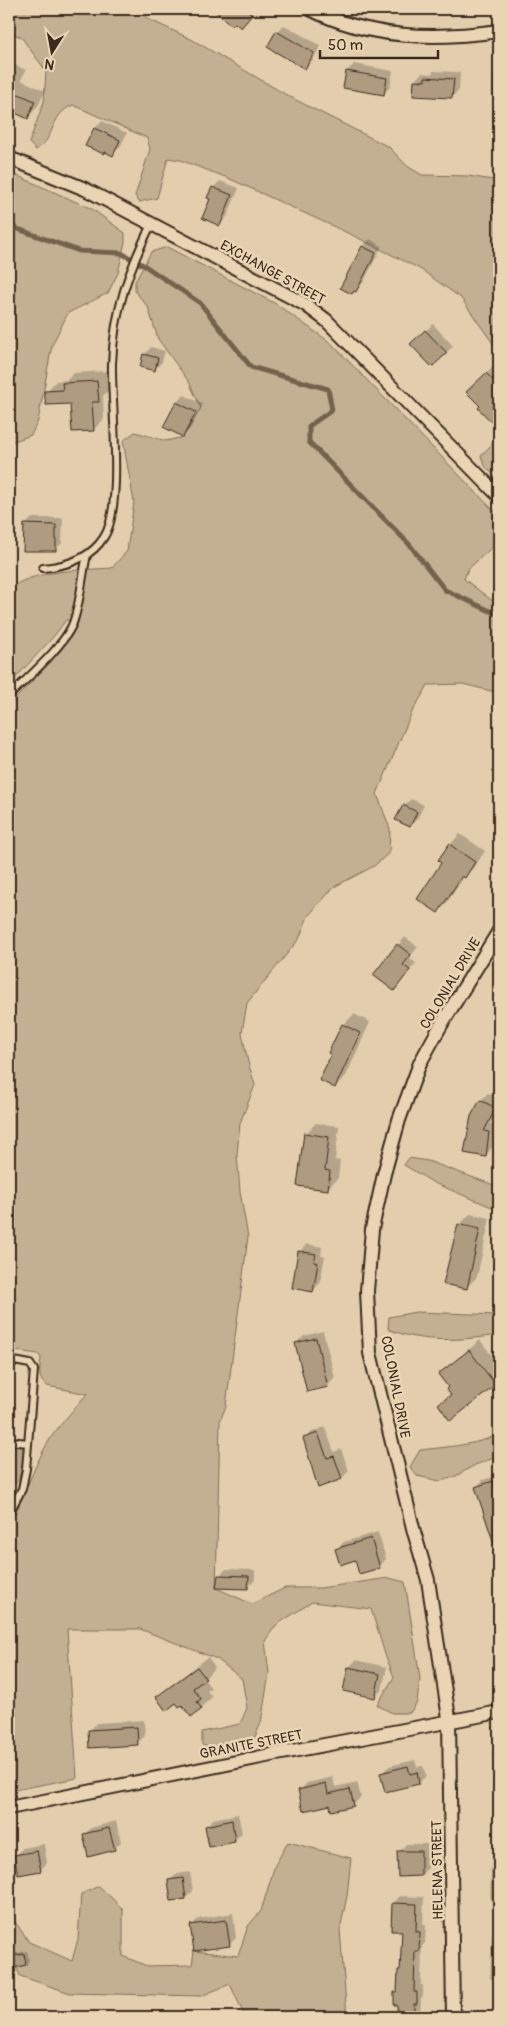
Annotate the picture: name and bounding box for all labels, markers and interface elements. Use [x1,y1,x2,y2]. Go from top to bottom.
north arrow [28,28,78,78]
scale bar [320,28,438,60]
text: 50 m [328,36,363,55]
text: N [43,55,56,74]
street label: EXCHANGE STREET [217,237,328,308]
street label: COLONIAL DRIVE [416,934,484,1032]
street label: COLONIAL DRIVE [377,1335,414,1440]
street label: GRANITE STREET [198,1726,304,1763]
street label: HELENA STREET [428,1820,447,1920]

